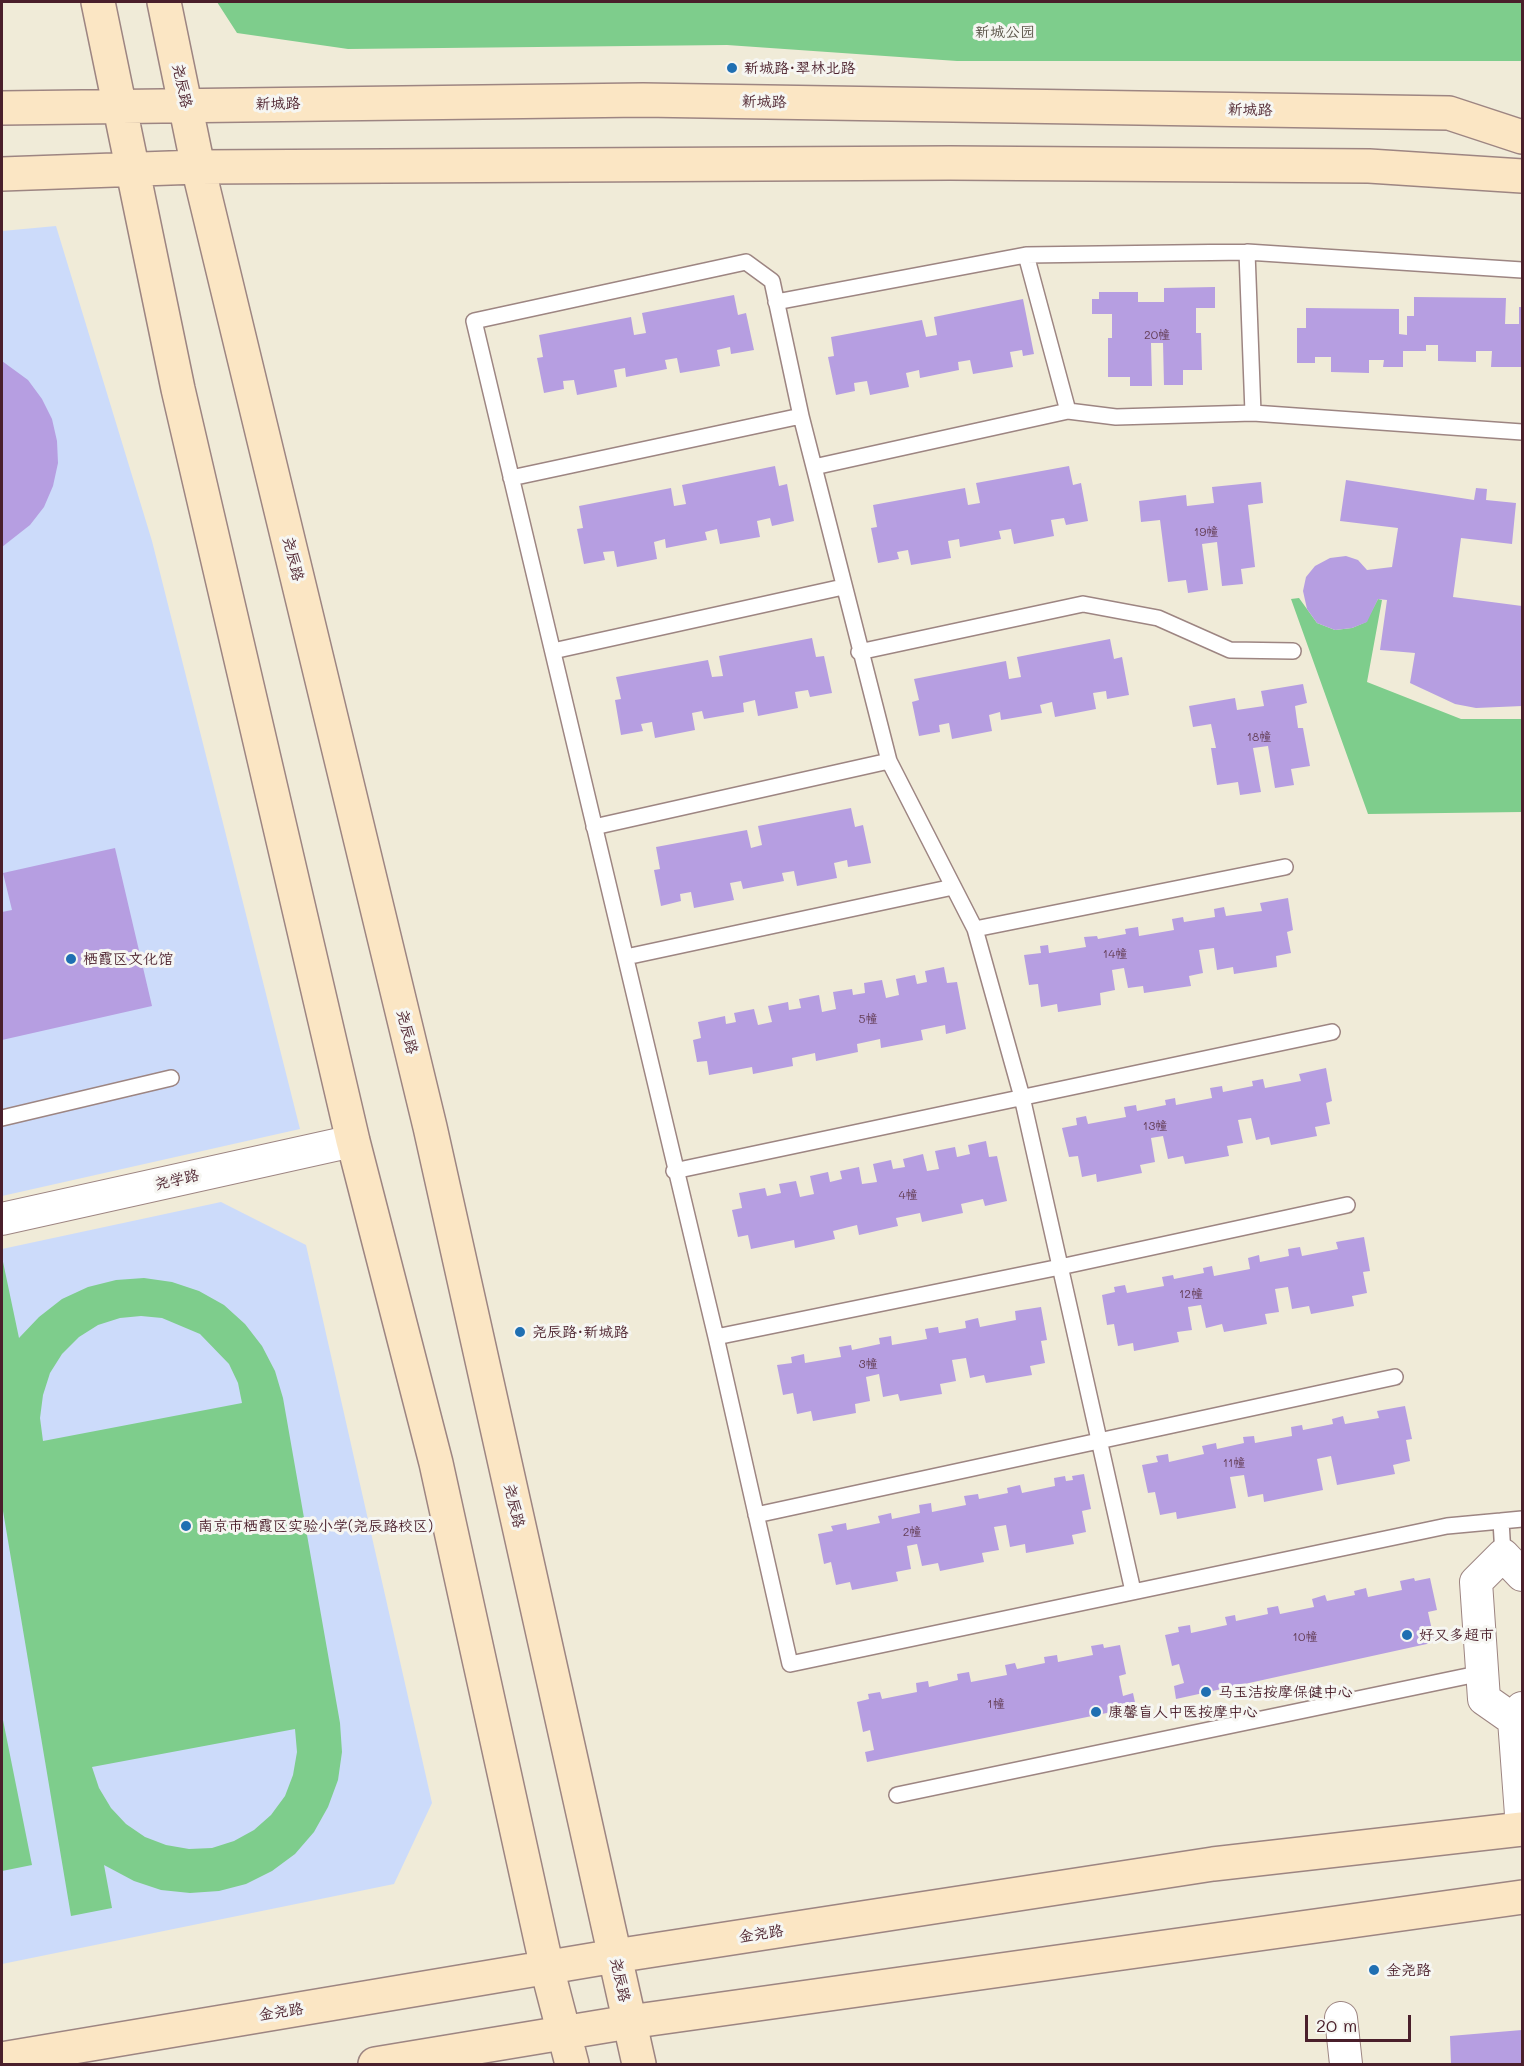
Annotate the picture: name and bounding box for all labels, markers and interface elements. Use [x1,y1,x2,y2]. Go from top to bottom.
park label: 新城公园 [975,23,1035,41]
place label: 新城路·翠林北路 [744,59,856,77]
marker: 新城路·翠林北路 [725,61,739,75]
street label: 尧辰路 [169,62,195,110]
street label: 新城路 [741,93,787,111]
street label: 新城路 [255,95,301,113]
street label: 新城路 [1227,101,1273,119]
house number: 20幢 [1144,328,1170,342]
house number: 19幢 [1194,525,1218,539]
street label: 尧辰路 [279,535,307,583]
house number: 18幢 [1247,730,1271,744]
house number: 14幢 [1103,947,1127,961]
place label: 栖霞区文化馆 [83,950,173,968]
marker: 栖霞区文化馆 [64,952,78,966]
street label: 尧辰路 [393,1008,421,1056]
house number: 5幢 [859,1012,877,1026]
house number: 13幢 [1143,1119,1167,1133]
street label: 尧学路 [153,1166,201,1194]
house number: 4幢 [898,1188,918,1202]
house number: 12幢 [1179,1287,1203,1301]
place label: 尧辰路·新城路 [532,1323,629,1341]
marker: 尧辰路·新城路 [513,1325,527,1339]
house number: 3幢 [858,1357,878,1371]
house number: 11幢 [1223,1456,1245,1470]
street label: 尧辰路 [500,1482,528,1530]
place label: 南京市栖霞区实验小学(尧辰路校区) [198,1517,433,1535]
marker: 南京市栖霞区实验小学(尧辰路校区) [179,1519,193,1533]
house number: 2幢 [903,1525,921,1539]
place label: 好又多超市 [1419,1626,1494,1644]
marker: 好又多超市 [1400,1628,1414,1642]
house number: 10幢 [1293,1630,1317,1644]
place label: 马玉洁按摩保健中心 [1218,1683,1353,1701]
marker: 马玉洁按摩保健中心 [1199,1685,1213,1699]
house number: 1幢 [987,1697,1005,1711]
place label: 康馨盲人中医按摩中心 [1108,1703,1258,1721]
marker: 康馨盲人中医按摩中心 [1089,1705,1103,1719]
street label: 金尧路 [737,1922,785,1946]
street label: 尧辰路 [607,1956,633,2004]
place label: 金尧路 [1386,1961,1431,1979]
marker: 金尧路 [1367,1963,1381,1977]
street label: 金尧路 [257,2000,305,2024]
scale bar [1308,2003,1414,2041]
text: 20 m [1316,2013,1357,2037]

